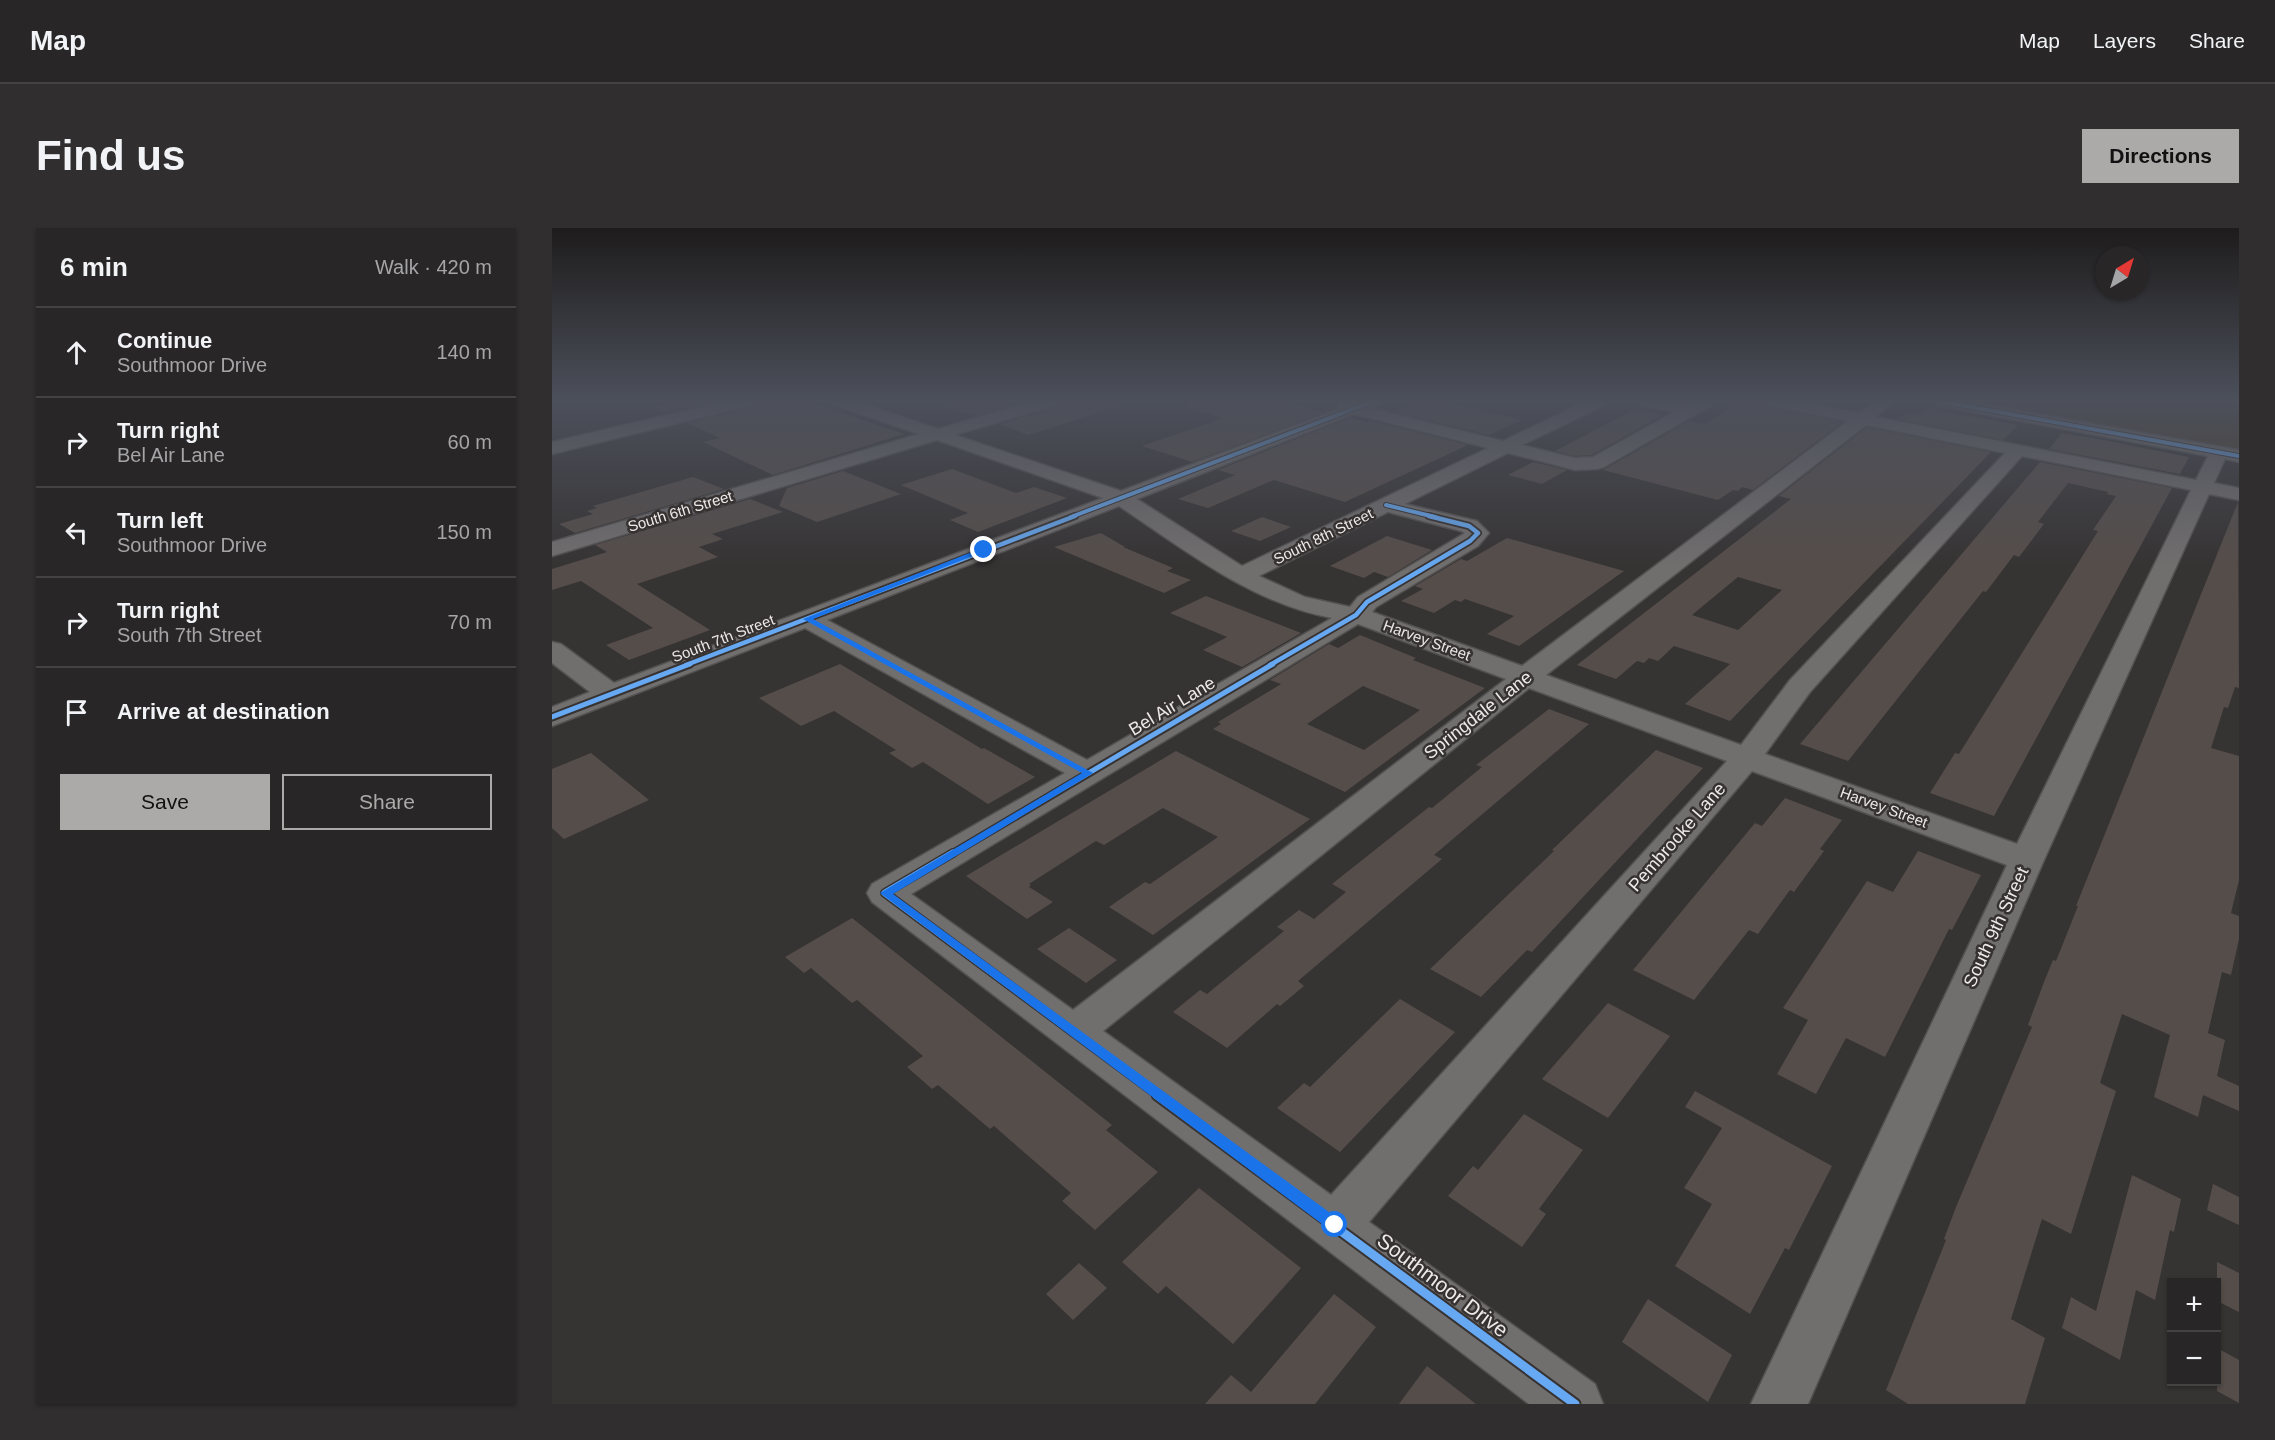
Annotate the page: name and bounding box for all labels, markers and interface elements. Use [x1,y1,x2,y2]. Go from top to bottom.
text: Map [30,25,86,56]
text: Map [2019,29,2060,52]
text: Layers [2093,29,2156,52]
text: Share [2189,29,2245,52]
button: Directions [2082,129,2239,183]
text: Find us [36,132,185,179]
north arrow [2095,246,2149,300]
text: 6 min [60,252,128,282]
text: Walk · 420 m [375,256,492,278]
text: Continue [117,328,212,353]
icon: ahead [60,336,93,369]
text: 140 m [436,341,492,363]
text: Southmoor Drive [117,354,267,376]
text: Turn right [117,418,219,443]
icon: right [60,426,93,459]
text: 60 m [448,431,492,453]
text: Bel Air Lane [117,444,225,466]
street label: South 6th Street [626,487,735,535]
street label: South 8th Street [1271,504,1376,567]
text: Turn left [117,508,203,533]
icon: left [60,516,93,549]
text: 150 m [436,521,492,543]
text: Southmoor Drive [117,534,267,556]
route end [970,536,996,562]
text: Turn right [117,598,219,623]
icon: right [60,606,93,639]
street label: South 7th Street [669,610,777,665]
text: 70 m [448,611,492,633]
street label: Harvey Street [1381,616,1474,664]
text: South 7th Street [117,624,262,646]
street label: Springdale Lane [1420,667,1536,763]
street label: Bel Air Lane [1125,672,1219,740]
icon: arrive [60,696,93,729]
text: Arrive at destination [117,699,330,724]
button: Save [60,774,270,830]
button: Share [282,774,492,830]
street label: Pembrooke Lane [1624,779,1730,895]
street label: Harvey Street [1838,783,1931,831]
street label: South 9th Street [1959,864,2033,990]
route start [1321,1211,1347,1237]
street label: Southmoor Drive [1373,1228,1513,1342]
map controls [2167,1278,2221,1386]
button: + [2167,1278,2221,1332]
button: − [2167,1332,2221,1386]

